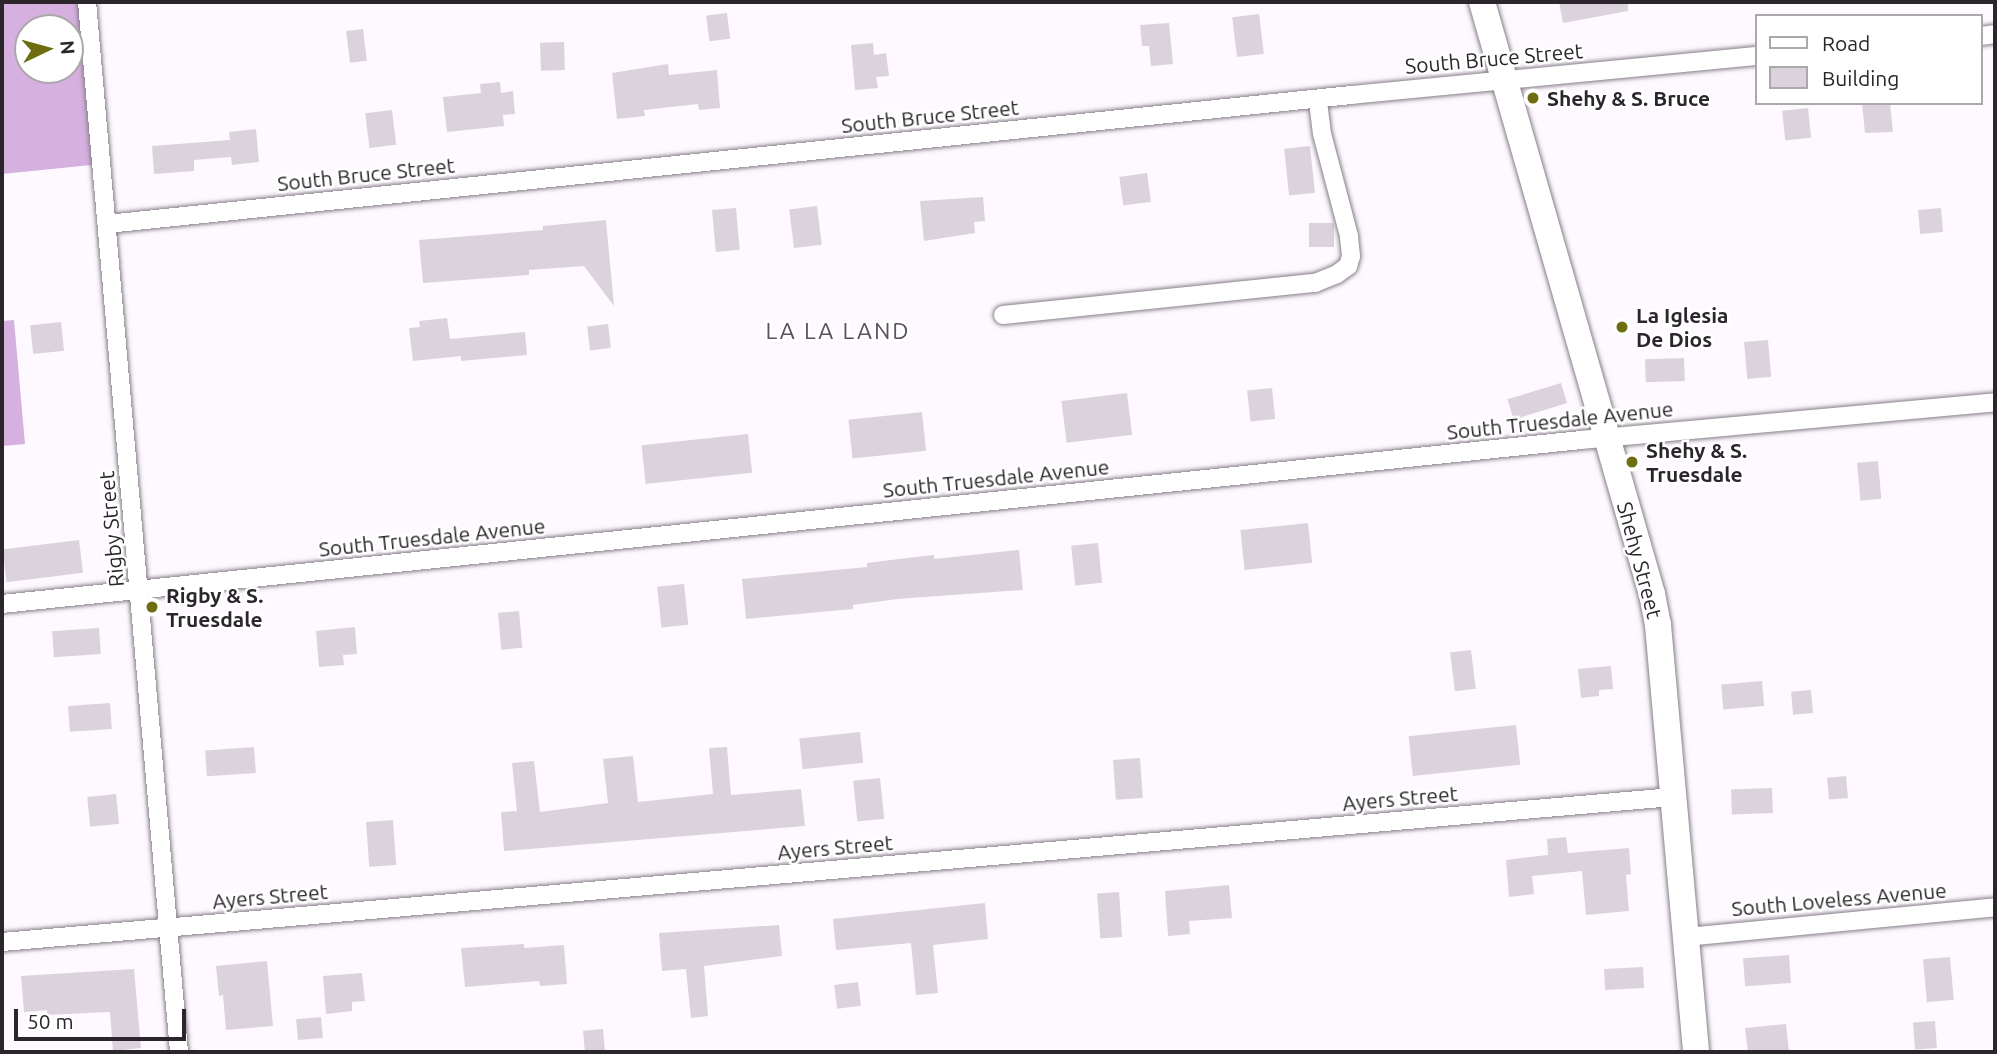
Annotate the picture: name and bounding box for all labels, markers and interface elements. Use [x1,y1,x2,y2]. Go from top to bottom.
north arrow [14,14,84,84]
legend [1756,14,1983,105]
text: Road [1822,31,1870,55]
street label: South Bruce Street [1404,38,1584,78]
text: N [56,39,80,55]
text: Building [1822,66,1899,90]
place label: Shehy & S. Bruce [1547,85,1710,111]
marker: Shehy & S. Bruce [1525,90,1541,106]
street label: South Bruce Street [840,94,1020,138]
street label: South Bruce Street [276,152,456,196]
place label: La Iglesia De Dios [1636,302,1728,352]
district label: LA LA LAND [767,317,909,345]
marker: La Iglesia De Dios [1614,319,1630,335]
street label: South Truesdale Avenue [1445,396,1675,444]
place label: Shehy & S. Truesdale [1646,437,1747,487]
street label: South Truesdale Avenue [881,454,1111,502]
marker: Shehy & S. Truesdale [1624,454,1640,470]
street label: Rigby Street [93,470,129,588]
street label: Shehy Street [1612,499,1668,621]
street label: South Truesdale Avenue [317,513,547,561]
place label: Rigby & S. Truesdale [166,582,263,632]
marker: Rigby & S. Truesdale [144,599,160,615]
street label: Ayers Street [1341,780,1459,816]
street label: Ayers Street [776,829,894,865]
street label: South Loveless Avenue [1730,877,1948,921]
street label: Ayers Street [211,878,329,914]
scale bar [18,995,189,1038]
text: 50 m [27,1009,74,1033]

